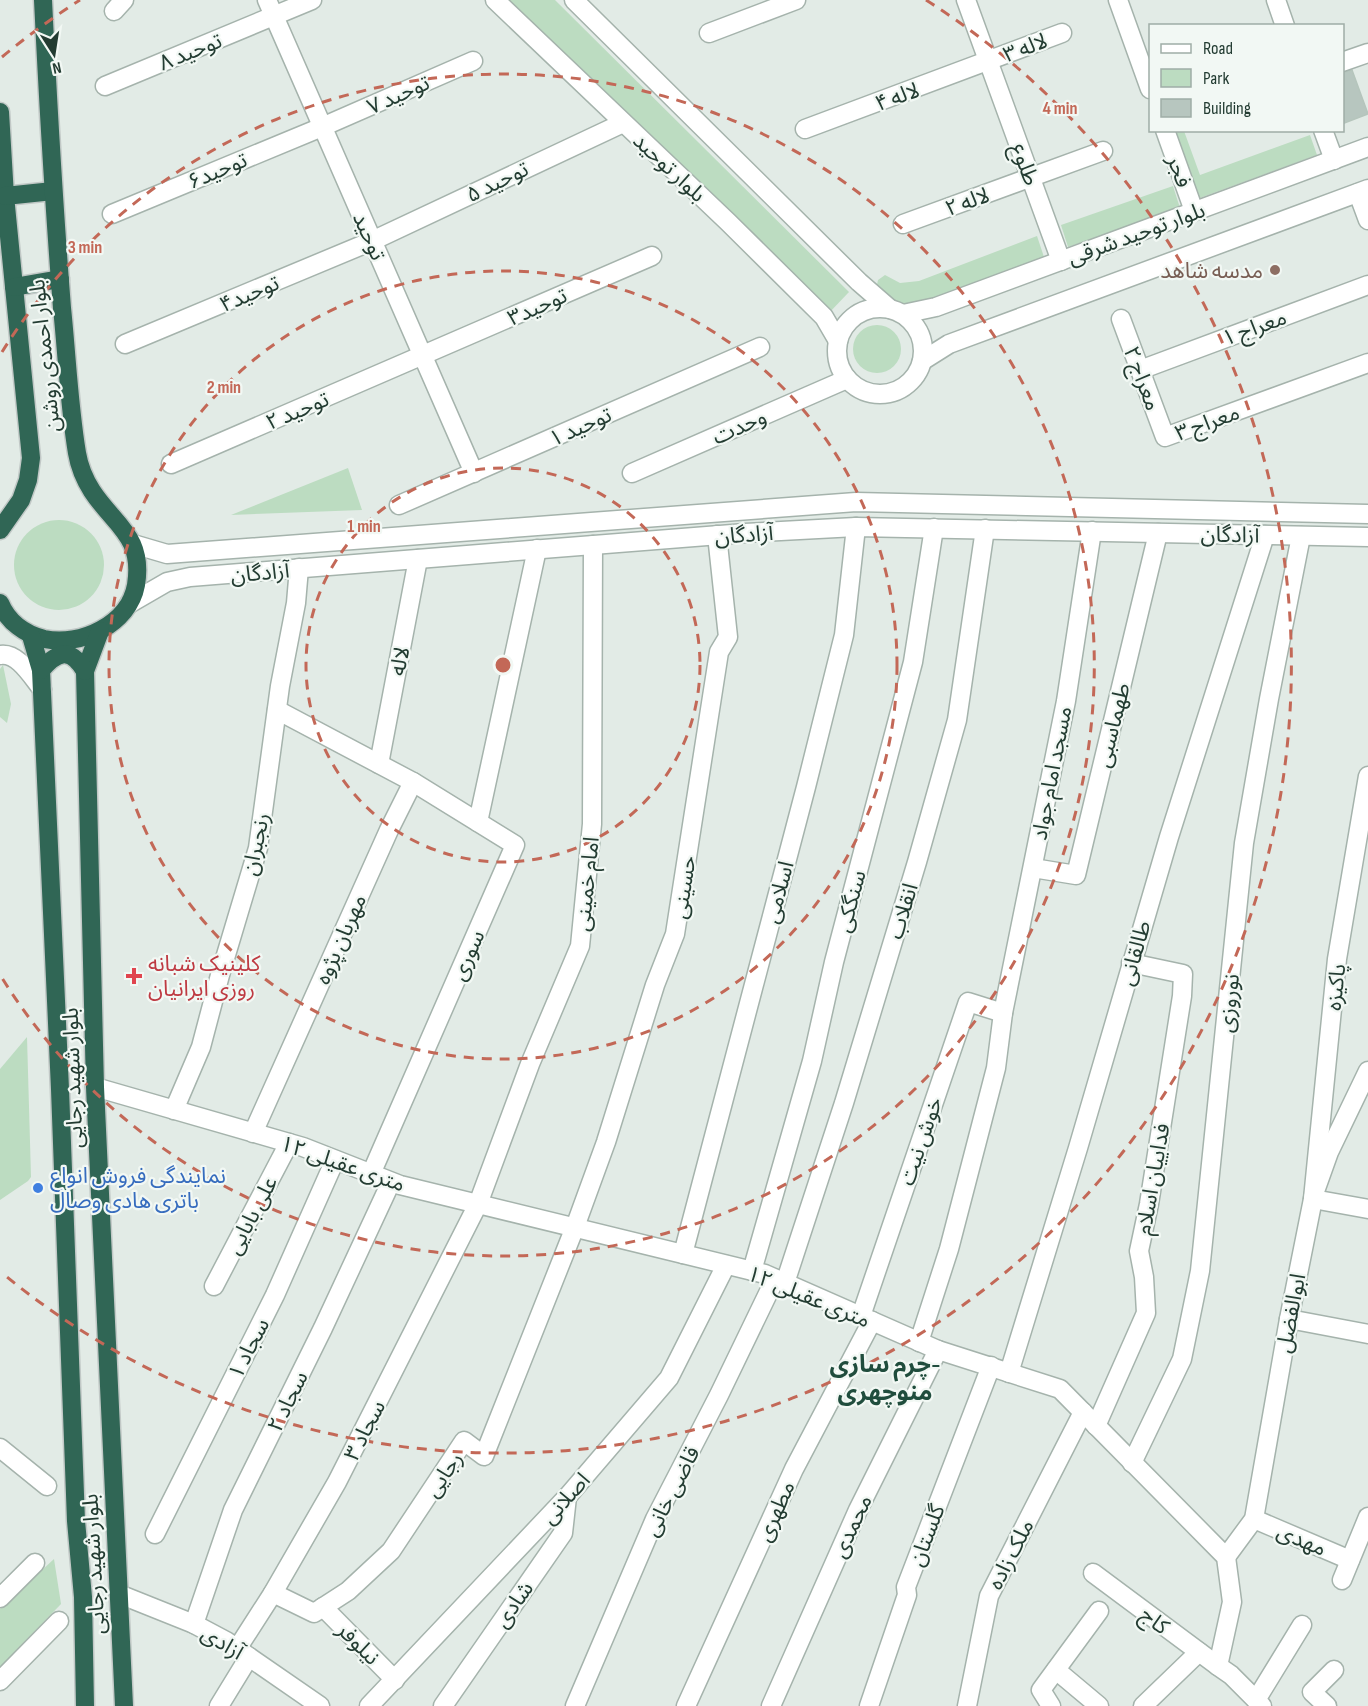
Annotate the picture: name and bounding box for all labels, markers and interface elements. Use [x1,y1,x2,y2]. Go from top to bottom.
north arrow [24,24,84,84]
legend [1149,24,1344,132]
street label: توحید ۸ [155,28,226,77]
street label: لاله ۳ [1000,28,1052,69]
text: Road [1203,38,1233,59]
text: N [51,57,63,77]
text: Park [1203,68,1229,89]
street label: توحید ۷ [363,70,434,121]
street label: لاله ۴ [872,77,923,118]
text: 4 min [1043,98,1077,119]
text: Building [1203,98,1251,119]
street label: بلوار توحید [627,128,711,209]
street label: طلوع [1003,140,1045,190]
street label: توحید۶ [184,147,252,196]
street label: فجر [1160,151,1197,191]
street label: توحید ۵ [462,156,533,209]
street label: لاله ۲ [942,182,993,223]
street label: بلوار توحید شرقی [1064,197,1209,272]
street label: توحید [346,208,391,265]
text: 3 min [68,237,102,258]
place label: مدسه شاهد [1160,258,1263,285]
marker: مدسه شاهد [1268,263,1282,277]
street label: توحید۴ [216,270,284,319]
street label: بلوار احمدی روشن [24,278,67,434]
street label: توحید۳ [504,282,572,332]
street label: معراج ۱ [1219,304,1291,354]
street label: معراج ۲ [1115,343,1166,415]
text: 2 min [207,377,241,398]
street label: توحید ۲ [262,386,333,437]
street label: معراج ۳ [1172,399,1244,449]
street label: توحید ۱ [545,402,616,453]
street label: وحدت [708,404,771,451]
text: 1 min [347,516,381,537]
street label: آزادگان [714,520,776,551]
street label: آزادگان [1200,521,1261,550]
street label: آزادگان [230,557,292,590]
street label: لاله [384,644,417,678]
centre of rings [493,655,513,675]
street label: طهماسبی [1090,680,1137,770]
street label: مسجد امام جواد [1026,704,1081,843]
street label: رنجبران [237,811,276,878]
street label: امام خمینی [569,836,608,933]
street label: حسینی [666,854,703,921]
street label: اسلامی [758,858,801,927]
street label: سنگکی [830,867,873,935]
street label: انقلاب [882,880,925,943]
street label: مهربان پژوه [310,890,373,989]
street label: طالقانی [1113,918,1158,989]
street label: سوری [445,926,491,985]
place label: کلینیک شبانه روزی ایرانیان [148,951,261,1003]
street label: پاکیزه [1321,962,1353,1012]
marker: کلینیک شبانه روزی ایرانیان [125,967,143,985]
street label: نوروزی [1213,972,1246,1034]
street label: بلوار شهید رجایی [58,1007,89,1149]
street label: خوش نیت [894,1094,949,1189]
street label: فداییان اسلام [1130,1121,1179,1238]
street label: ۱۲ متری عقیلی [277,1130,409,1198]
place label: نمایندگی فروش انواع باتری هادی وصال [50,1163,226,1215]
street label: علی بابایی [221,1172,284,1259]
marker: نمایندگی فروش انواع باتری هادی وصال [31,1181,45,1195]
street label: ۱۲ متری عقیلی [743,1260,874,1334]
street label: ابوالفضل [1271,1271,1312,1355]
street label: سجاد ۱ [223,1314,276,1383]
district label: چرم سازی- منوچهری [830,1350,941,1408]
street label: سجاد ۲ [262,1367,315,1436]
street label: سجاد ۳ [339,1396,392,1465]
street label: قاضی خانی [638,1442,706,1541]
street label: رجایی [419,1447,469,1503]
street label: اصلانی [536,1468,596,1530]
street label: مطهری [751,1477,802,1546]
street label: محمدی [826,1491,879,1563]
street label: بلوار شهید رجایی [77,1493,112,1635]
street label: گلستان [903,1500,952,1570]
street label: ملک زاده [982,1515,1040,1594]
street label: مهدی [1273,1518,1330,1563]
street label: شادی [489,1576,540,1633]
street label: کاج [1133,1602,1175,1643]
street label: نیلوفر [330,1616,385,1671]
street label: آزادی [196,1620,250,1667]

